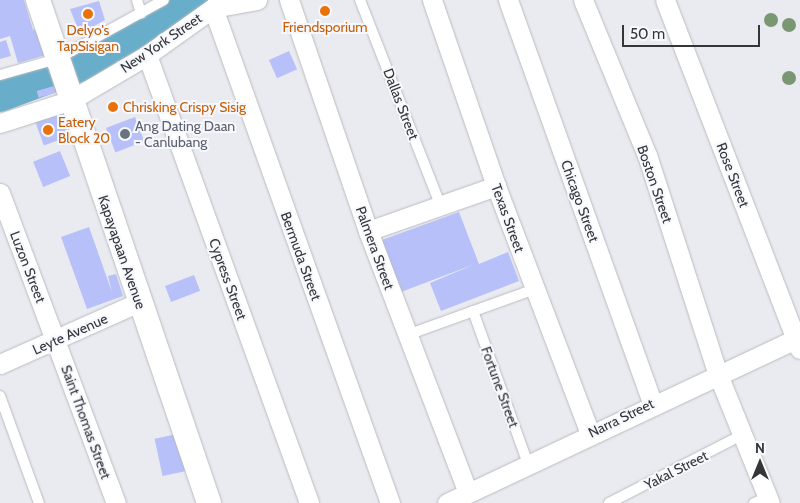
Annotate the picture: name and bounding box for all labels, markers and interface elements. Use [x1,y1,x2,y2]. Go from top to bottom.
marker: Friendsporium [319,5,331,17]
marker: Delyo's TapSisigan [82,8,94,20]
street label: New York Street [117,10,205,76]
scale bar [625,15,762,47]
place label: Friendsporium [282,19,368,35]
place label: Delyo's TapSisigan [57,22,119,54]
text: 50 m [630,25,665,43]
street label: Dallas Street [380,66,422,142]
place label: Chrisking Crispy Sisig [123,99,246,115]
marker: Chrisking Crispy Sisig [107,101,119,113]
place label: Eatery Block 20 [58,114,110,146]
place label: Ang Dating Daan - Canlubang [135,118,235,150]
marker: Eatery Block 20 [42,124,54,136]
marker: Ang Dating Daan - Canlubang [119,128,131,140]
street label: Rose Street [713,140,753,210]
street label: Boston Street [634,143,676,225]
street label: Chicago Street [557,158,603,244]
street label: Texas Street [488,181,528,255]
street label: Kapayapaan Avenue [95,193,149,311]
street label: Palmera Street [352,204,398,292]
street label: Bermuda Street [277,209,325,303]
street label: Luzon Street [7,229,49,305]
street label: Cypress Street [205,236,251,322]
street label: Leyte Avenue [30,310,110,358]
street label: Fortune Street [478,344,522,430]
street label: Saint Thomas Street [58,363,114,481]
street label: Narra Street [585,395,657,441]
north arrow [735,438,785,488]
text: N [755,439,765,457]
street label: Yakal Street [641,447,711,493]

